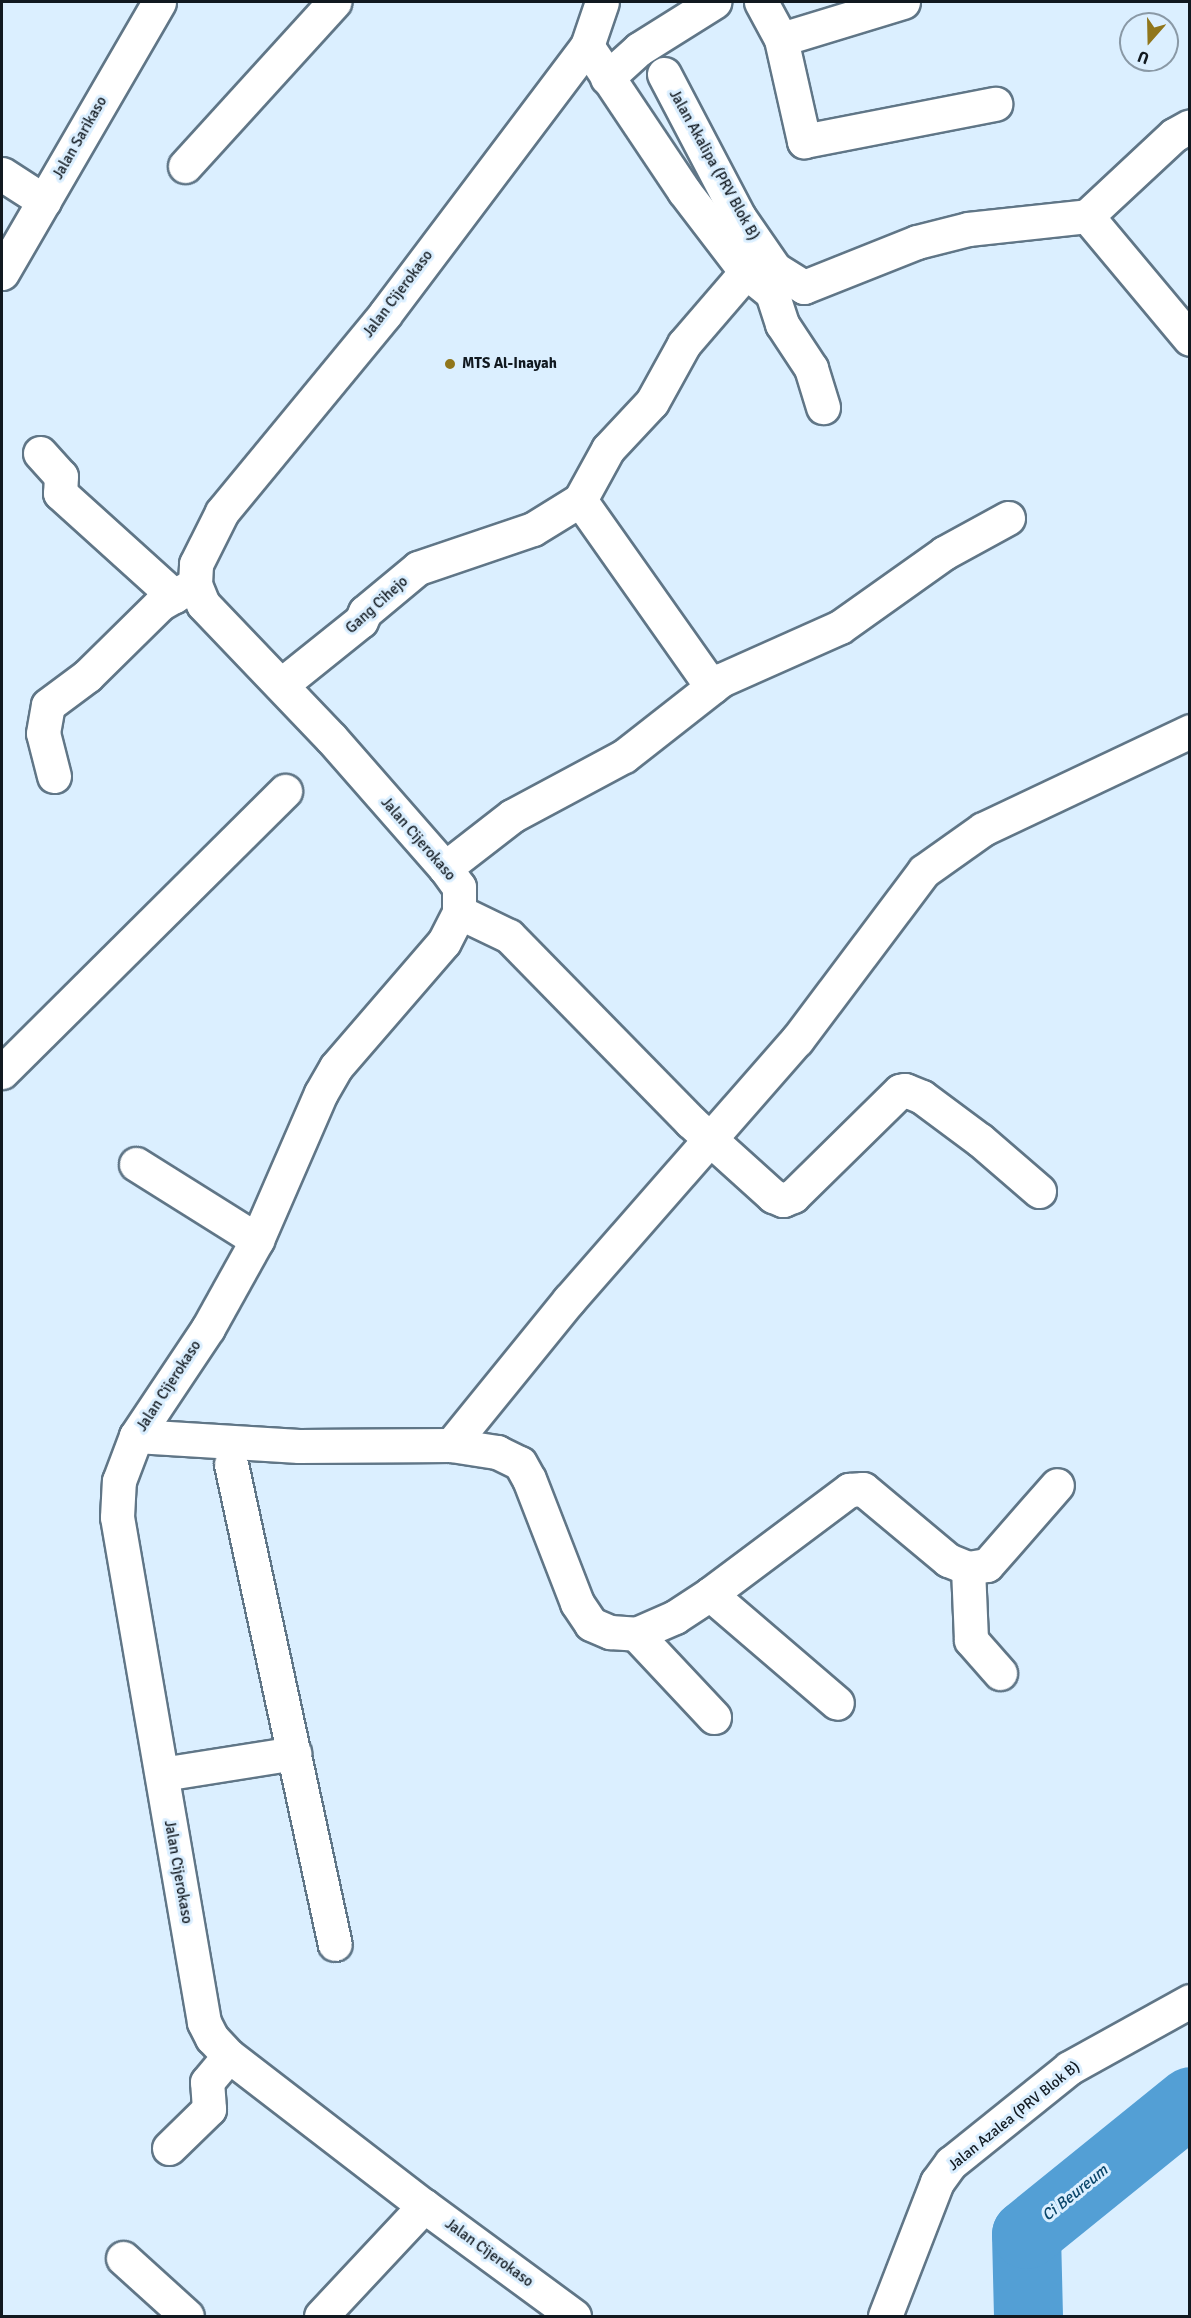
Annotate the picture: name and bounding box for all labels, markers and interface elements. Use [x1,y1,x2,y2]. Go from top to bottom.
north arrow [1119,12,1179,72]
text: U [1135,46,1152,68]
street label: Jalan Akalipa (PRV Blok B) [665,87,763,243]
street label: Jalan Sarikaso [49,93,111,183]
street label: Jalan Cijerokaso [359,247,437,341]
place label: MTS Al-Inayah [462,355,557,373]
marker: MTS Al-Inayah [443,357,457,371]
street label: Gang Cihejo [342,572,412,638]
street label: Jalan Cijerokaso [377,794,459,884]
street label: Jalan Cijerokaso [133,1337,205,1435]
street label: Jalan Cijerokaso [160,1819,196,1925]
street label: Jalan Azalea (PRV Blok B) [945,2057,1083,2175]
water label: Ci Beureum [1038,2161,1112,2225]
street label: Jalan Cijerokaso [441,2215,537,2291]

